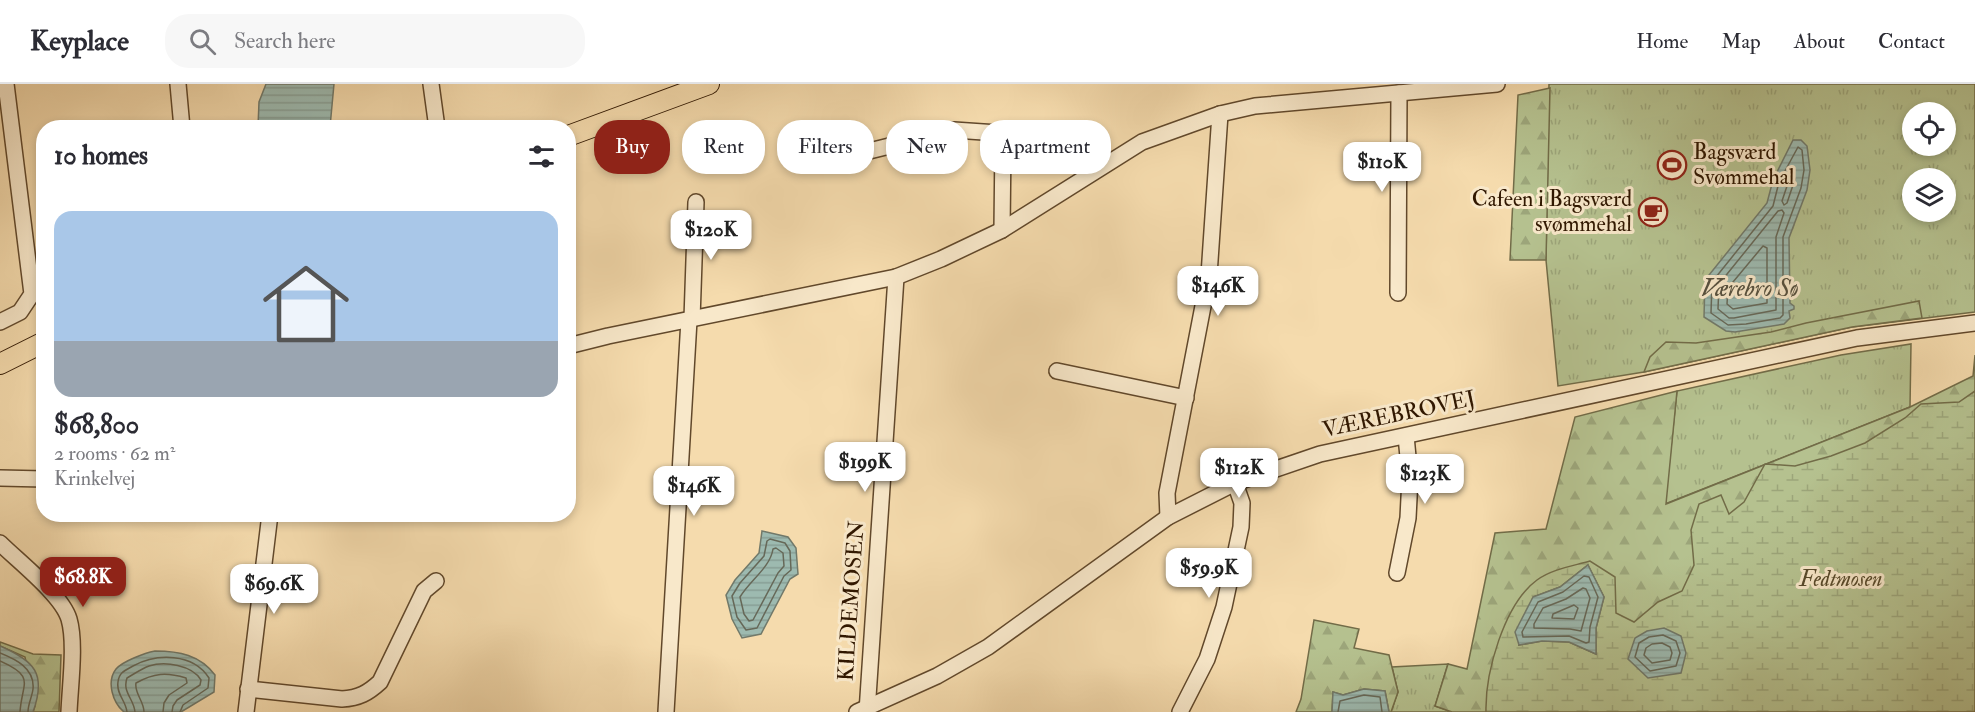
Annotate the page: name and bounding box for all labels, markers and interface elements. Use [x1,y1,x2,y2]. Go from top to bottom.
search box [165,14,585,68]
text: Keyplace [30,24,129,59]
icon: search [186,25,219,58]
text: Search here [234,27,336,55]
text: Home [1636,28,1688,55]
text: Map [1721,28,1761,55]
text: About [1794,28,1845,55]
text: Contact [1878,28,1945,55]
map controls [1902,102,1956,222]
button: locate [1902,102,1956,156]
chip: Buy [594,120,670,174]
chip: Rent [682,120,765,174]
chip: Filters [777,120,874,174]
chip: New [886,120,968,174]
chip: Apartment [980,120,1111,174]
place label: Bagsværd Svømmehal [1693,138,1795,191]
text: 10 homes [54,140,148,172]
icon: filters [525,140,558,173]
pin: $110K [1340,142,1424,193]
text: $110K [1357,149,1407,174]
sports icon: Bagsværd Svømmehal [1656,149,1688,181]
button: layers [1902,168,1956,222]
place label: Cafeen i Bagsværd svømmehal [1472,185,1632,238]
cafe icon: Cafeen i Bagsværd svømmehal [1637,196,1669,228]
pin: $120K [669,210,753,261]
text: $120K [685,217,737,242]
icon: home [252,250,360,358]
pin: $146K [1176,266,1260,317]
text: $146K [1191,273,1245,298]
water label: Værebro Sø [1701,273,1799,304]
street label: VÆREBROVEJ [1320,384,1478,444]
text: $68,800 [54,409,139,441]
text: 2 rooms · 62 m² [54,441,175,466]
pin: $199K [823,442,907,493]
pin: $112K [1197,448,1281,499]
text: $199K [839,449,891,474]
pin: $123K [1383,454,1467,505]
text: $112K [1214,455,1264,480]
text: $123K [1400,461,1450,486]
text: Krinkelvej [54,466,135,491]
pin: $146K [652,466,736,517]
text: $146K [667,473,721,498]
street label: KILDEMOSEN [831,520,871,682]
pin: $59.9K [1160,548,1258,599]
text: $59.9K [1180,555,1238,580]
pin: $68.8K [34,557,132,608]
text: $68.8K [54,564,112,589]
pin: $69.6K [225,564,323,615]
park label: Fedtmosen [1798,565,1883,593]
text: $69.6K [244,571,304,596]

